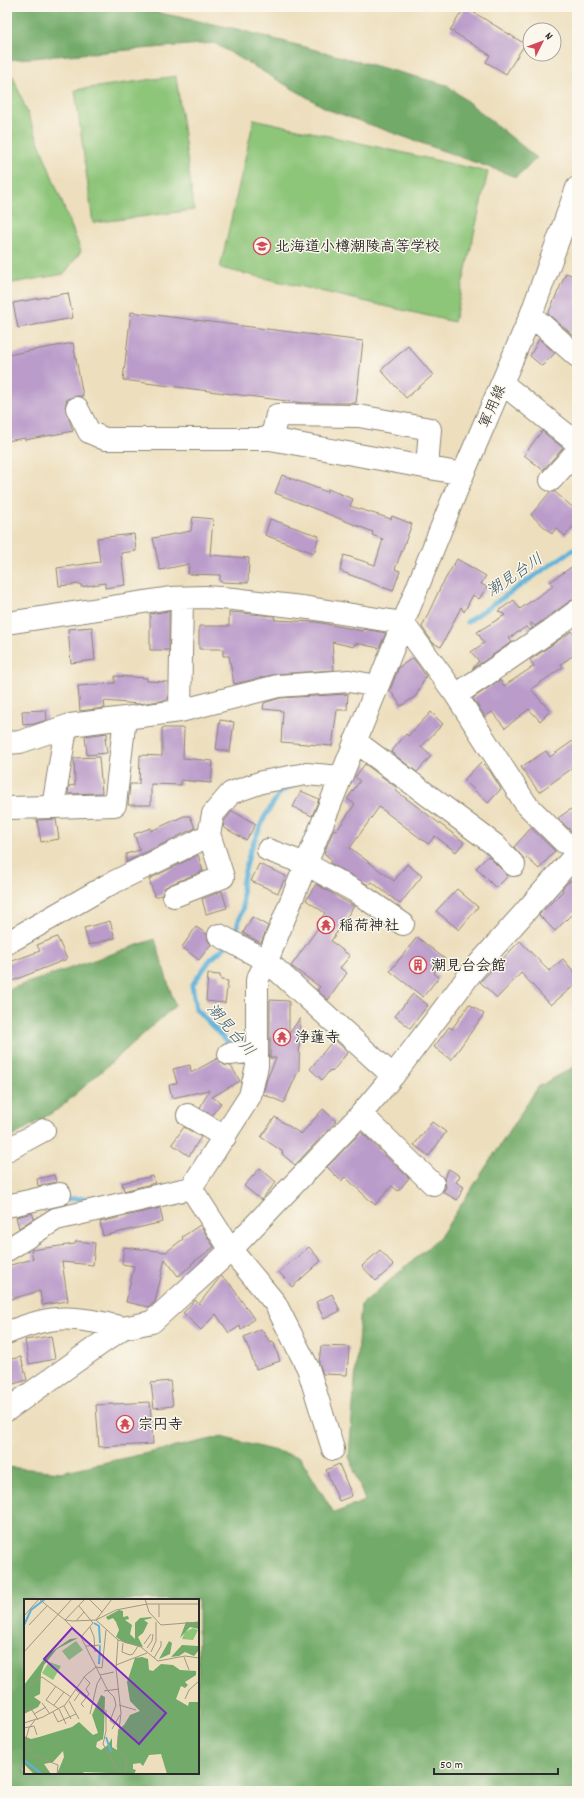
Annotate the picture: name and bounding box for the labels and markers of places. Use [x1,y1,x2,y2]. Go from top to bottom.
school or university icon: 北海道小樽潮陵高等学校 [252,236,272,256]
place label: 北海道小樽潮陵高等学校 [275,237,440,259]
temple icon: 稲荷神社 [316,915,336,935]
place label: 稲荷神社 [339,916,399,938]
building icon: 潮見台会館 [408,955,428,975]
place label: 潮見台会館 [431,956,506,978]
temple icon: 浄蓮寺 [272,1027,292,1047]
place label: 浄蓮寺 [295,1028,340,1050]
temple icon: 宗円寺 [115,1414,135,1434]
place label: 宗円寺 [138,1415,183,1437]

